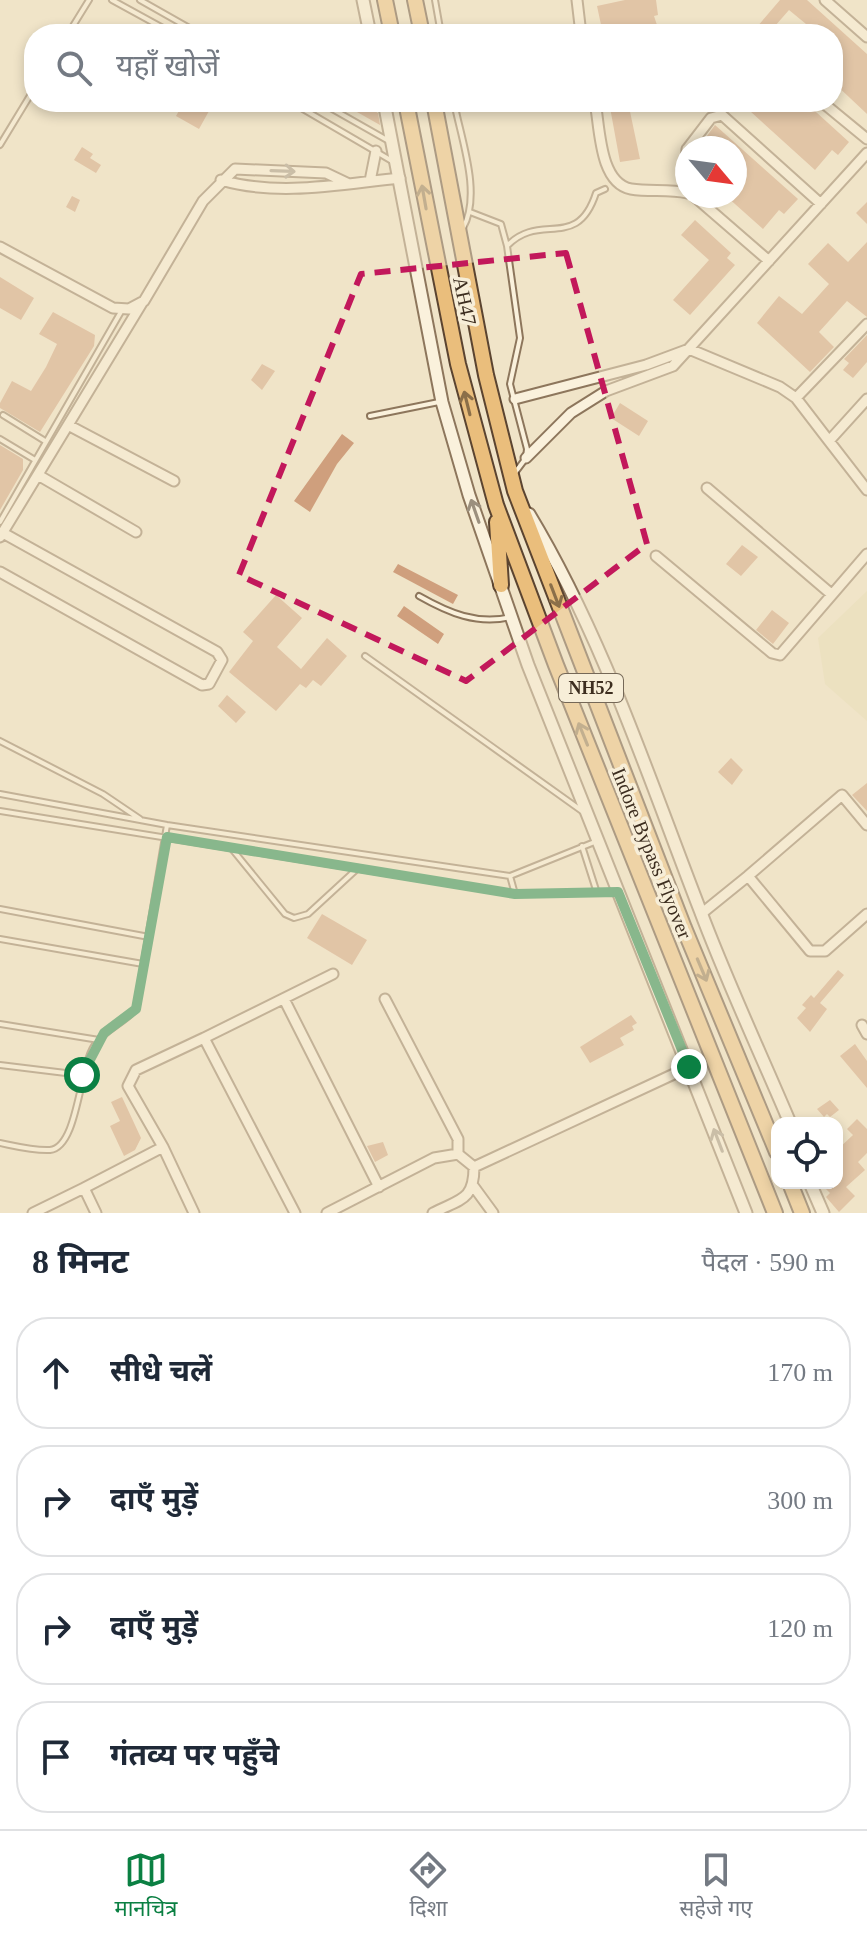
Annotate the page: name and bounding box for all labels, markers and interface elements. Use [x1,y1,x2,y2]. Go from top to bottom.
search box [24,24,843,112]
icon: search [52,46,96,90]
text: यहाँ खोजें [116,49,219,82]
north arrow [675,136,747,208]
one-way arrow [269,164,296,179]
one-way arrow [416,185,431,210]
street label: AH47 [449,275,481,327]
one-way arrow [459,391,474,417]
one-way arrow [467,499,481,524]
one-way arrow [549,583,563,608]
road number: NH52 [559,674,623,702]
one-way arrow [575,722,589,747]
street label: Indore Bypass Flyover [607,764,696,942]
one-way arrow [695,957,710,982]
route end [671,1049,707,1085]
route start [64,1057,100,1093]
map controls [771,1117,843,1189]
button: locate [771,1117,843,1189]
one-way arrow [710,1128,724,1153]
text: 8 मिनट [32,1243,129,1280]
text: पैदल · 590 m [701,1248,835,1277]
icon: ahead [34,1351,78,1395]
text: सीधे चलें [110,1354,212,1387]
text: 170 m [767,1358,833,1387]
icon: right [34,1479,78,1523]
text: दाएँ मुड़ें [110,1482,198,1515]
text: 300 m [767,1486,833,1515]
icon: right [34,1607,78,1651]
text: दाएँ मुड़ें [110,1610,198,1643]
text: 120 m [767,1614,833,1643]
icon: arrive [34,1735,78,1779]
text: गंतव्य पर पहुँचे [110,1738,279,1771]
tab: मानचित्र [115,1848,177,1925]
tab: दिशा [406,1848,450,1925]
tab: सहेजे गए [680,1848,752,1925]

